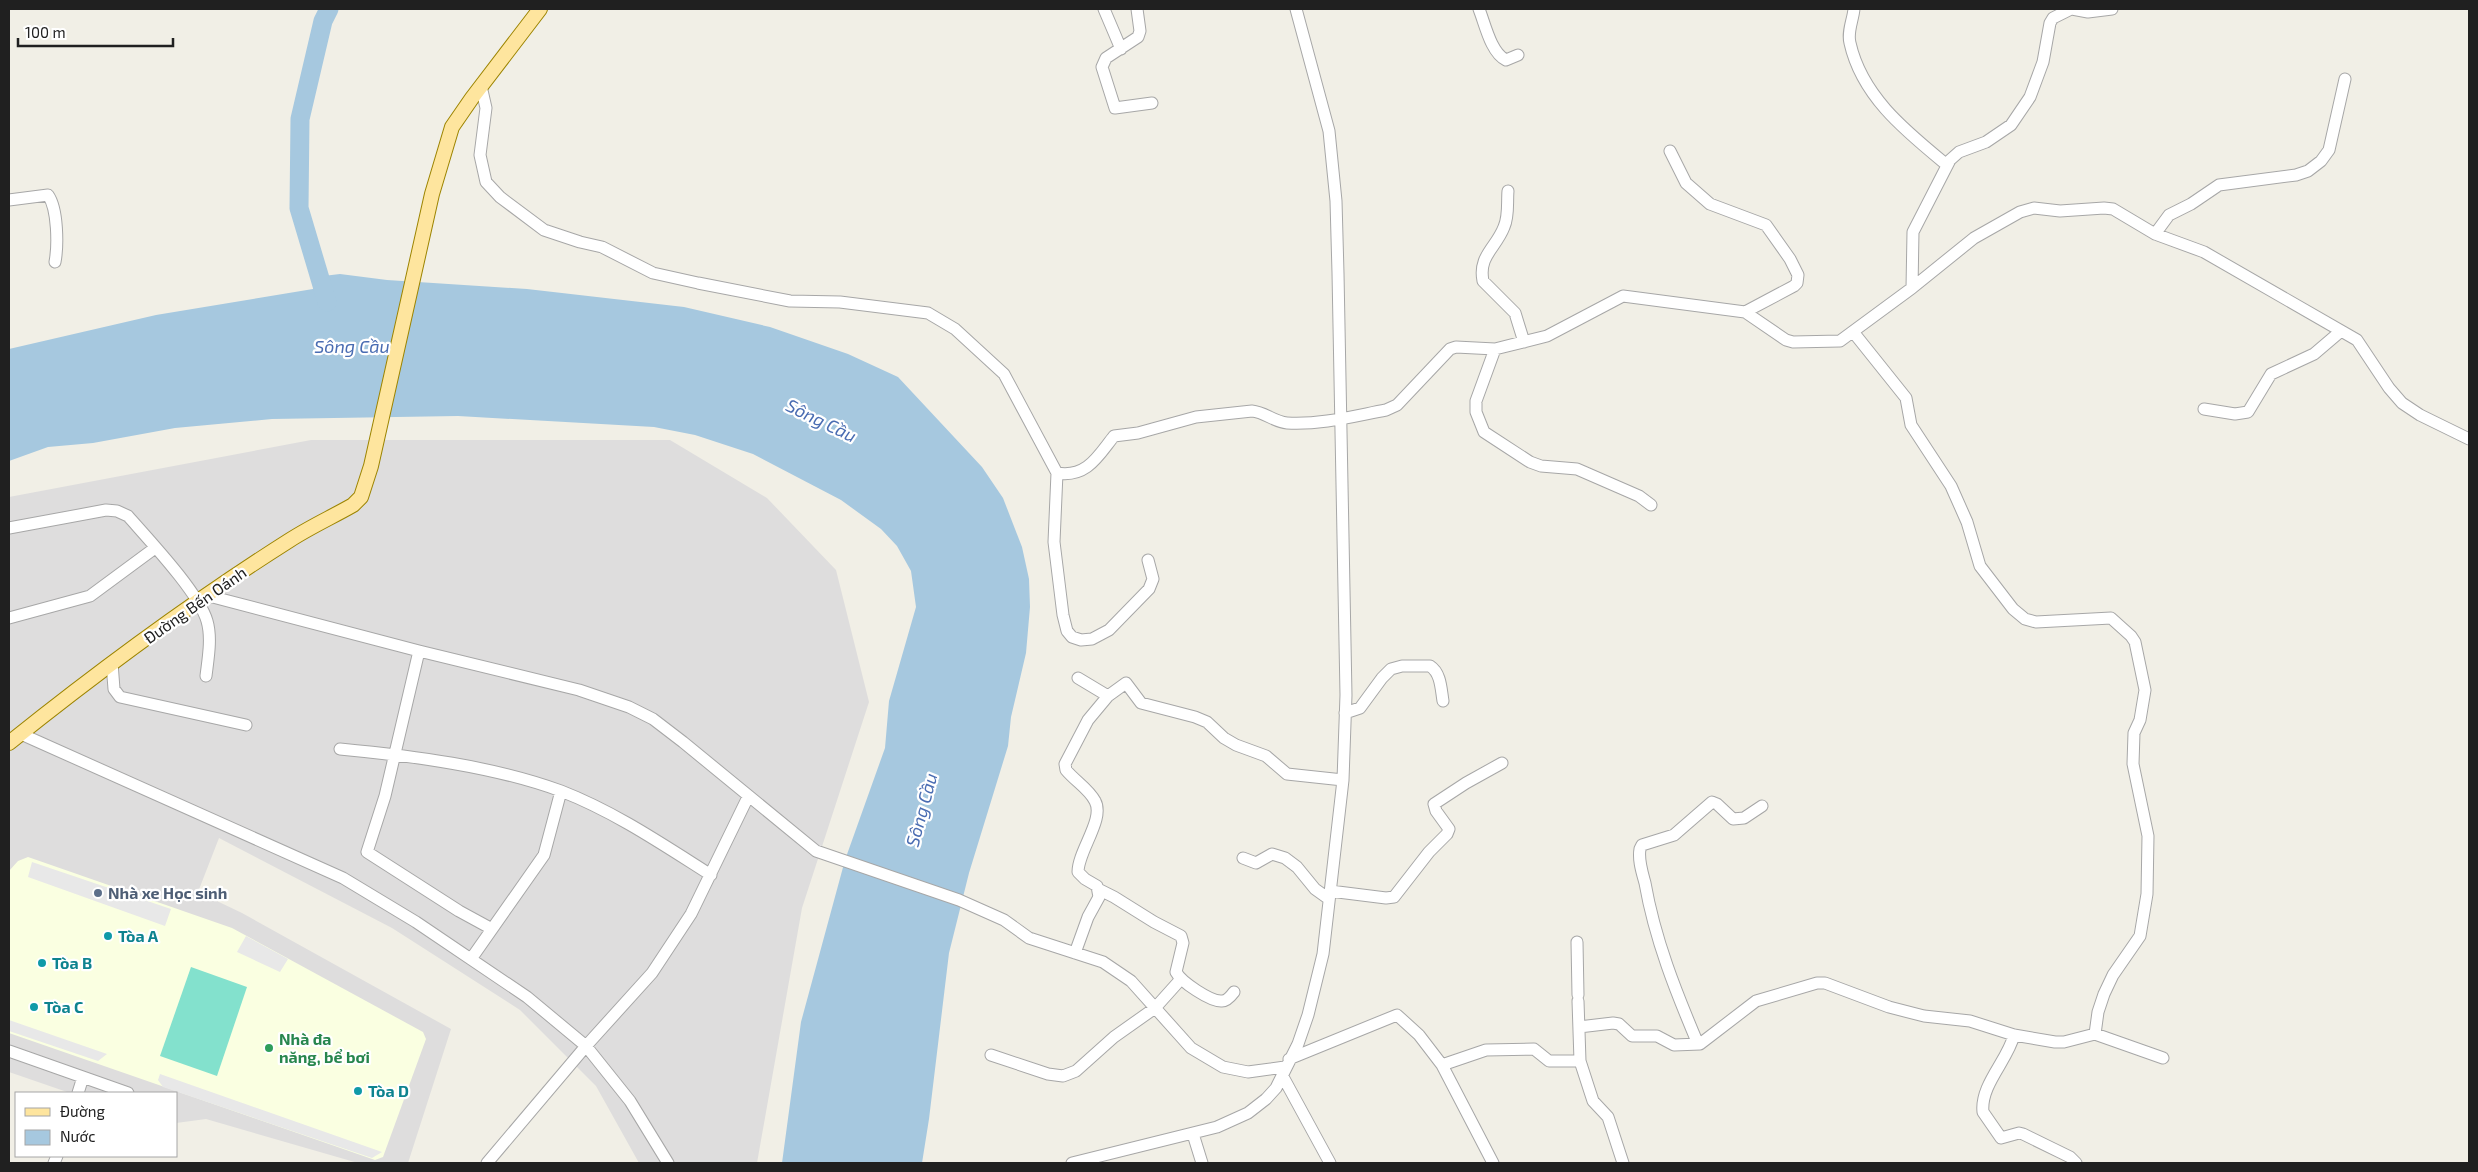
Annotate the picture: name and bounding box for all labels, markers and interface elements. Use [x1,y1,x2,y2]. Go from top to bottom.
scale bar [18,15,172,47]
text: 100 m [25,23,66,41]
water label: Sông Cầu [314,335,390,357]
water label: Sông Cầu [783,394,860,447]
street label: Đường Bến Oánh [140,562,250,647]
water label: Sông Cầu [901,770,941,849]
place label: Nhà xe Học sinh [108,883,227,902]
marker: Nhà xe Học sinh [92,887,104,899]
place label: Tòa A [118,926,159,945]
marker: Tòa A [102,930,114,942]
place label: Tòa B [52,953,92,972]
marker: Tòa B [36,957,48,969]
place label: Tòa C [44,997,84,1016]
marker: Tòa C [28,1001,40,1013]
place label: Nhà đa năng, bể bơi [279,1029,370,1066]
marker: Nhà đa năng, bể bơi [263,1042,275,1054]
place label: Tòa D [368,1081,409,1100]
marker: Tòa D [352,1085,364,1097]
legend [15,1092,178,1157]
text: Đường [60,1102,105,1120]
text: Nước [60,1127,96,1145]

